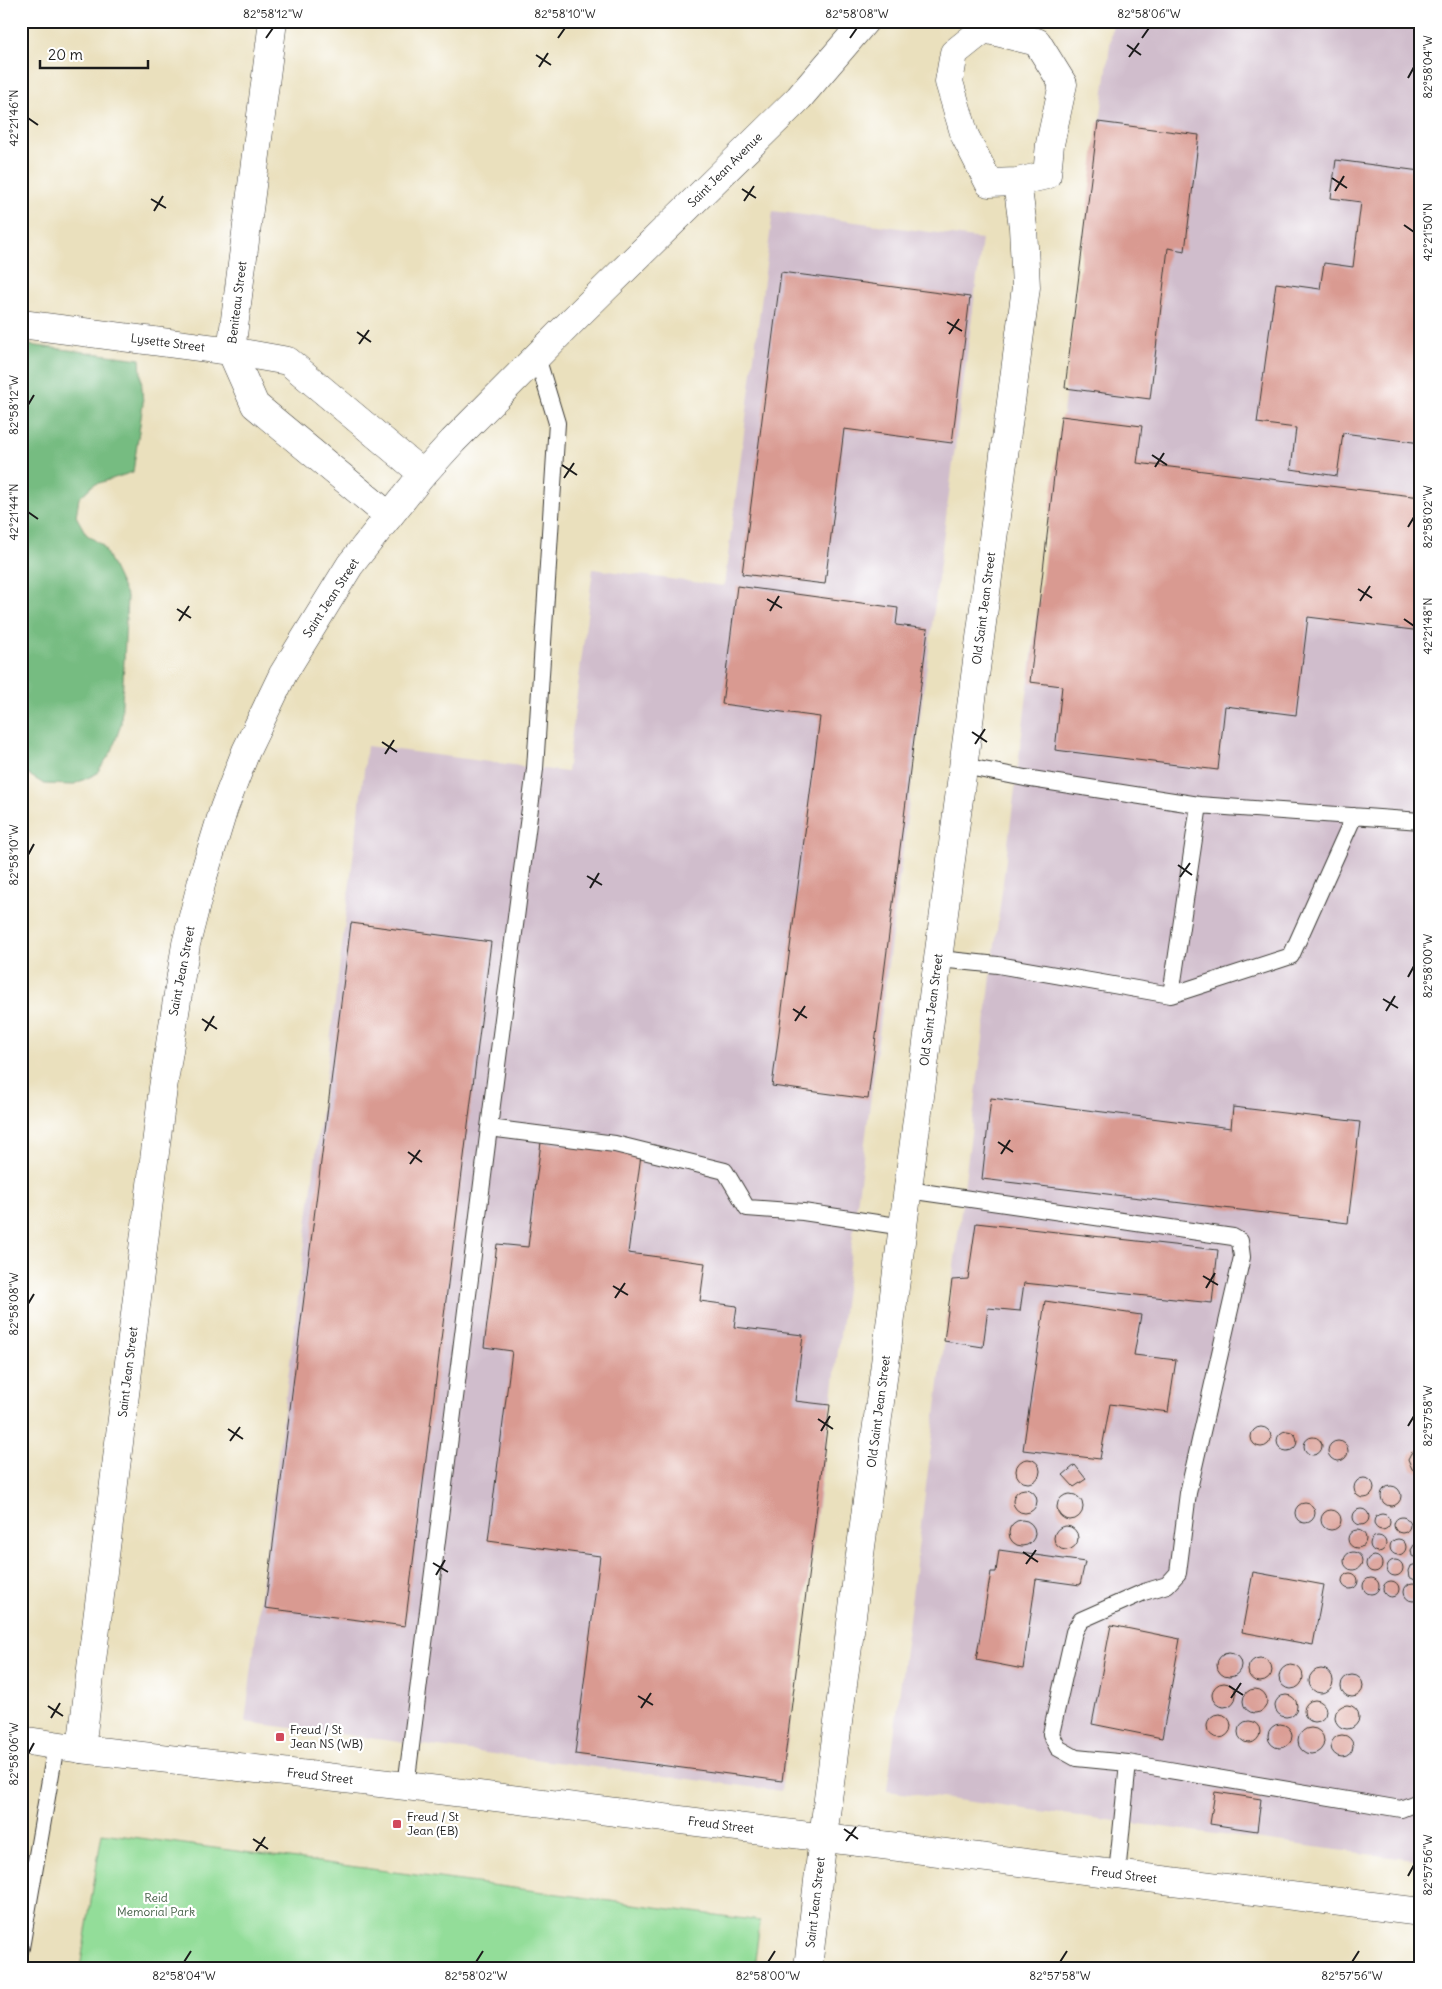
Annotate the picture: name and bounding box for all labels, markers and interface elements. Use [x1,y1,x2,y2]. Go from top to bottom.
text: 82°58'12"W [243,6,303,21]
text: 82°58'10"W [534,6,596,21]
text: 82°58'08"W [825,6,889,21]
text: 82°58'06"W [1117,6,1181,21]
text: 82°58'04"W [1420,35,1435,99]
scale bar [40,38,148,70]
text: 20 m [48,45,83,64]
text: 42°21'46"N [6,89,21,147]
street label: Saint Jean Avenue [684,129,765,210]
text: 42°21'50"N [1420,203,1435,261]
street label: Beniteau Street [224,260,249,344]
street label: Lysette Street [130,330,206,355]
text: 82°58'12"W [6,375,21,435]
text: 42°21'44"N [6,483,21,541]
text: 82°58'02"W [1420,485,1435,549]
street label: Old Saint Jean Street [969,551,998,665]
street label: Saint Jean Street [299,555,362,640]
text: 42°21'48"N [1420,597,1435,655]
text: 82°58'10"W [6,824,21,886]
street label: Saint Jean Street [165,925,198,1017]
text: 82°58'00"W [1420,934,1435,998]
street label: Old Saint Jean Street [916,953,946,1067]
text: 82°58'08"W [6,1272,21,1336]
street label: Saint Jean Street [115,1326,141,1418]
street label: Old Saint Jean Street [863,1354,893,1469]
text: 82°57'58"W [1420,1385,1435,1447]
text: 82°58'06"W [6,1722,21,1786]
place label: Freud / St Jean NS (WB) [290,1722,363,1751]
marker: Freud / St Jean NS (WB) [274,1731,286,1743]
street label: Freud Street [286,1765,354,1787]
place label: Freud / St Jean (EB) [407,1809,459,1838]
street label: Freud Street [687,1813,755,1836]
marker: Freud / St Jean (EB) [391,1818,403,1830]
text: 82°57'56"W [1420,1834,1435,1896]
street label: Saint Jean Street [802,1856,828,1949]
street label: Freud Street [1090,1863,1158,1886]
park label: Reid Memorial Park [117,1890,195,1919]
text: 82°58'04"W [152,1968,216,1983]
text: 82°58'02"W [444,1968,508,1983]
text: 82°58'00"W [736,1968,800,1983]
text: 82°57'58"W [1029,1968,1091,1983]
text: 82°57'56"W [1321,1968,1383,1983]

